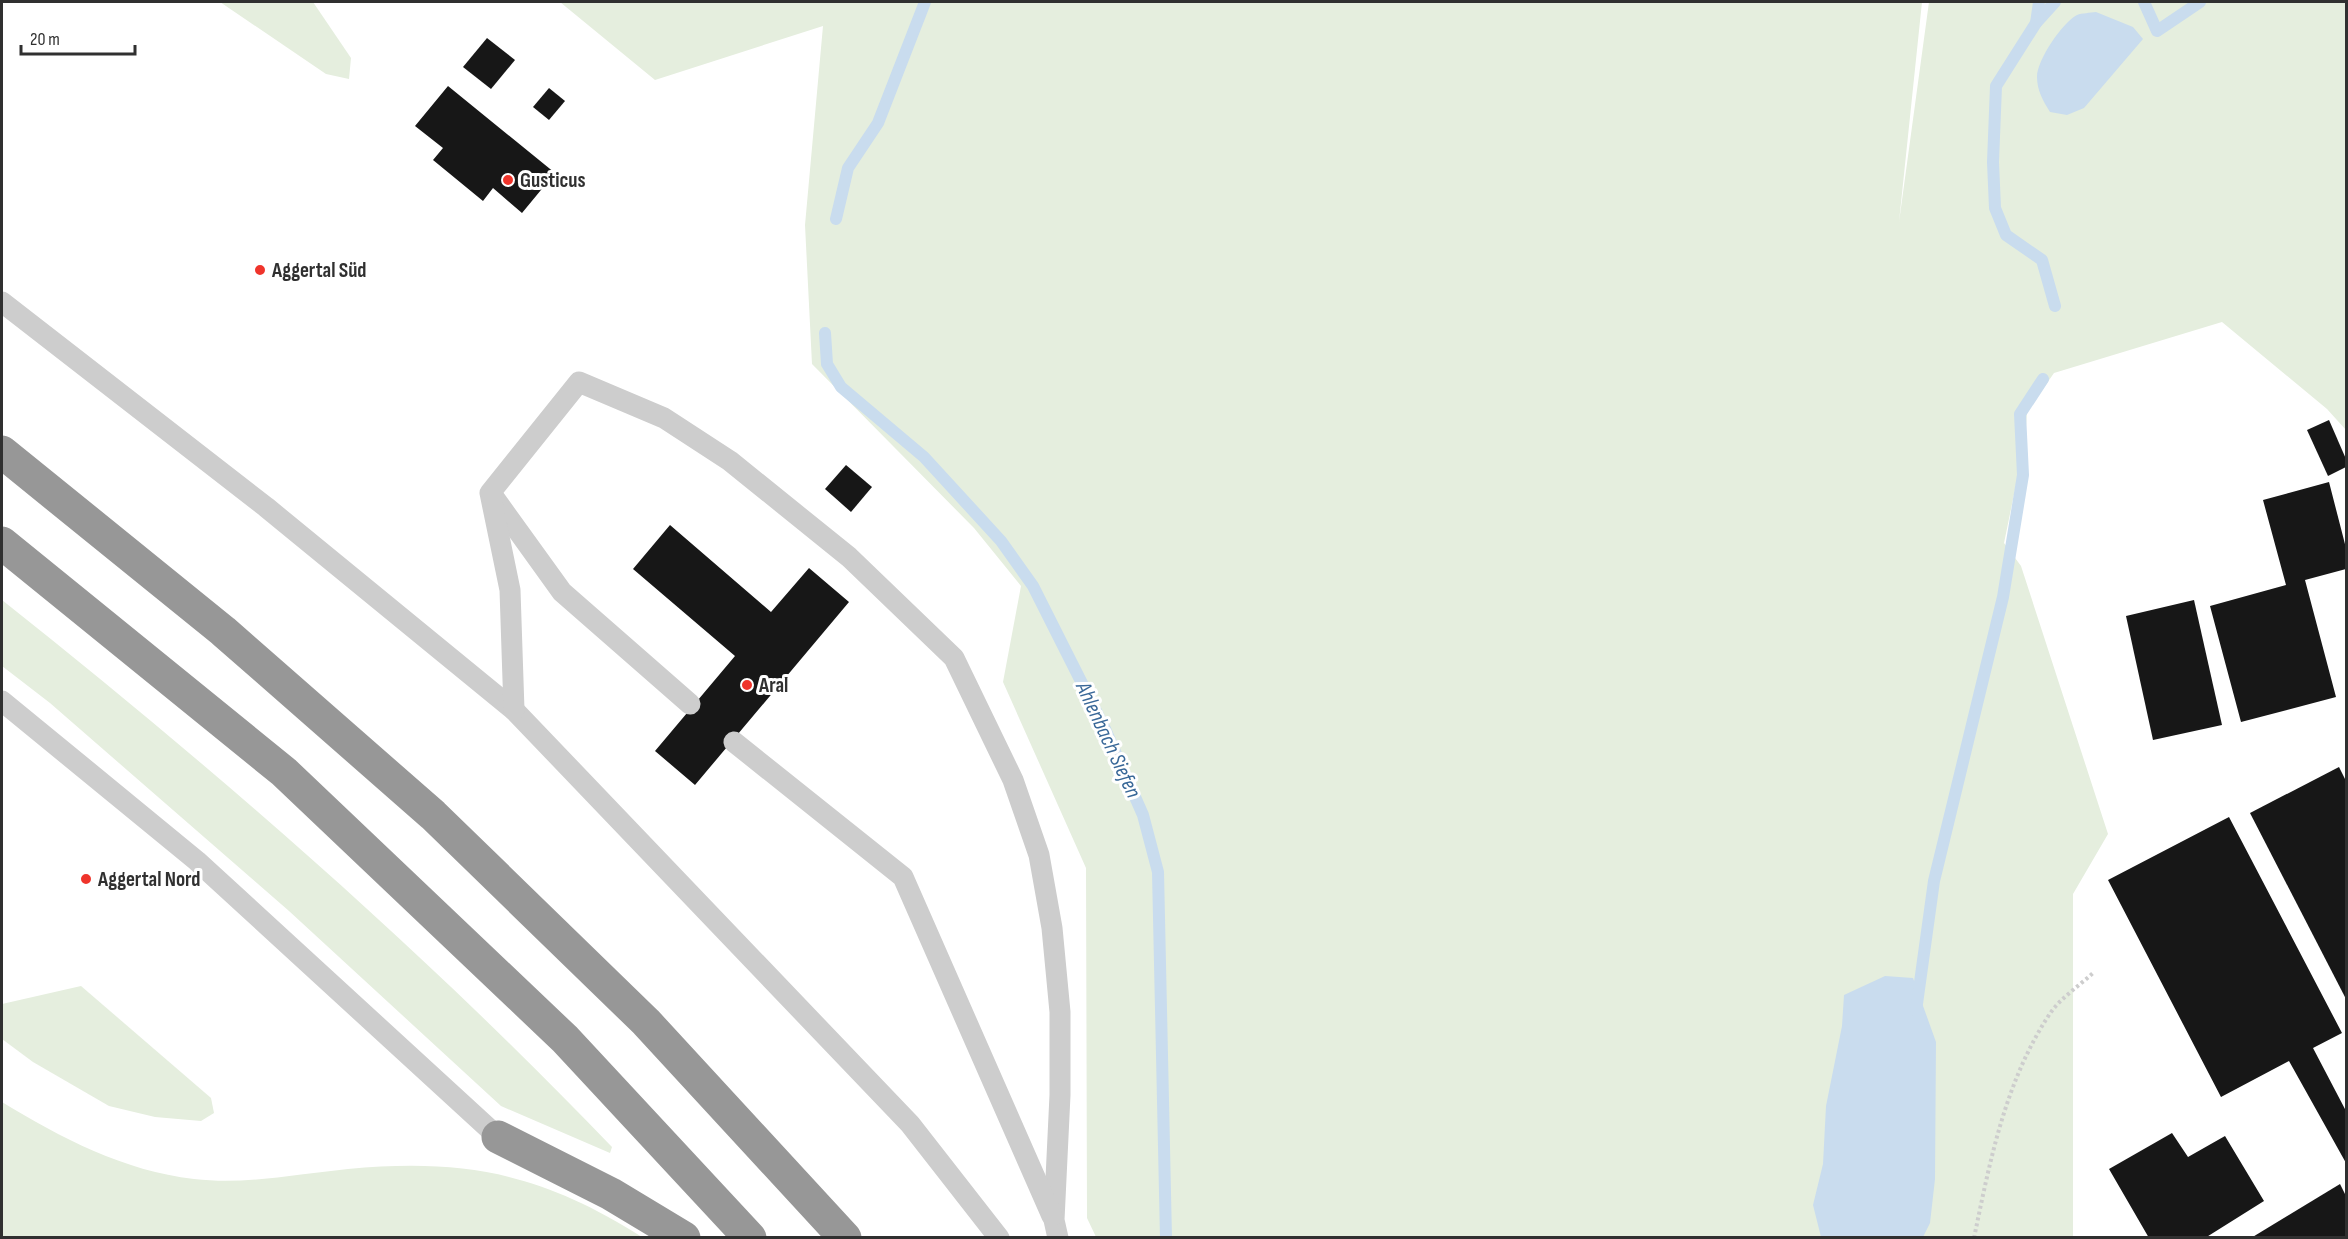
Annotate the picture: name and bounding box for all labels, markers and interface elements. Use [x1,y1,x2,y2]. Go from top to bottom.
scale bar [21,18,135,56]
text: 20 m [30,29,60,50]
place label: Gusticus [520,168,586,193]
marker: Gusticus [501,173,515,187]
place label: Aggertal Süd [271,258,367,283]
marker: Aggertal Süd [253,263,267,277]
place label: Aral [758,673,788,698]
water label: Ahlenbach Siefen [1069,677,1147,802]
marker: Aral [740,678,754,692]
place label: Aggertal Nord [97,867,201,892]
marker: Aggertal Nord [79,872,93,886]

